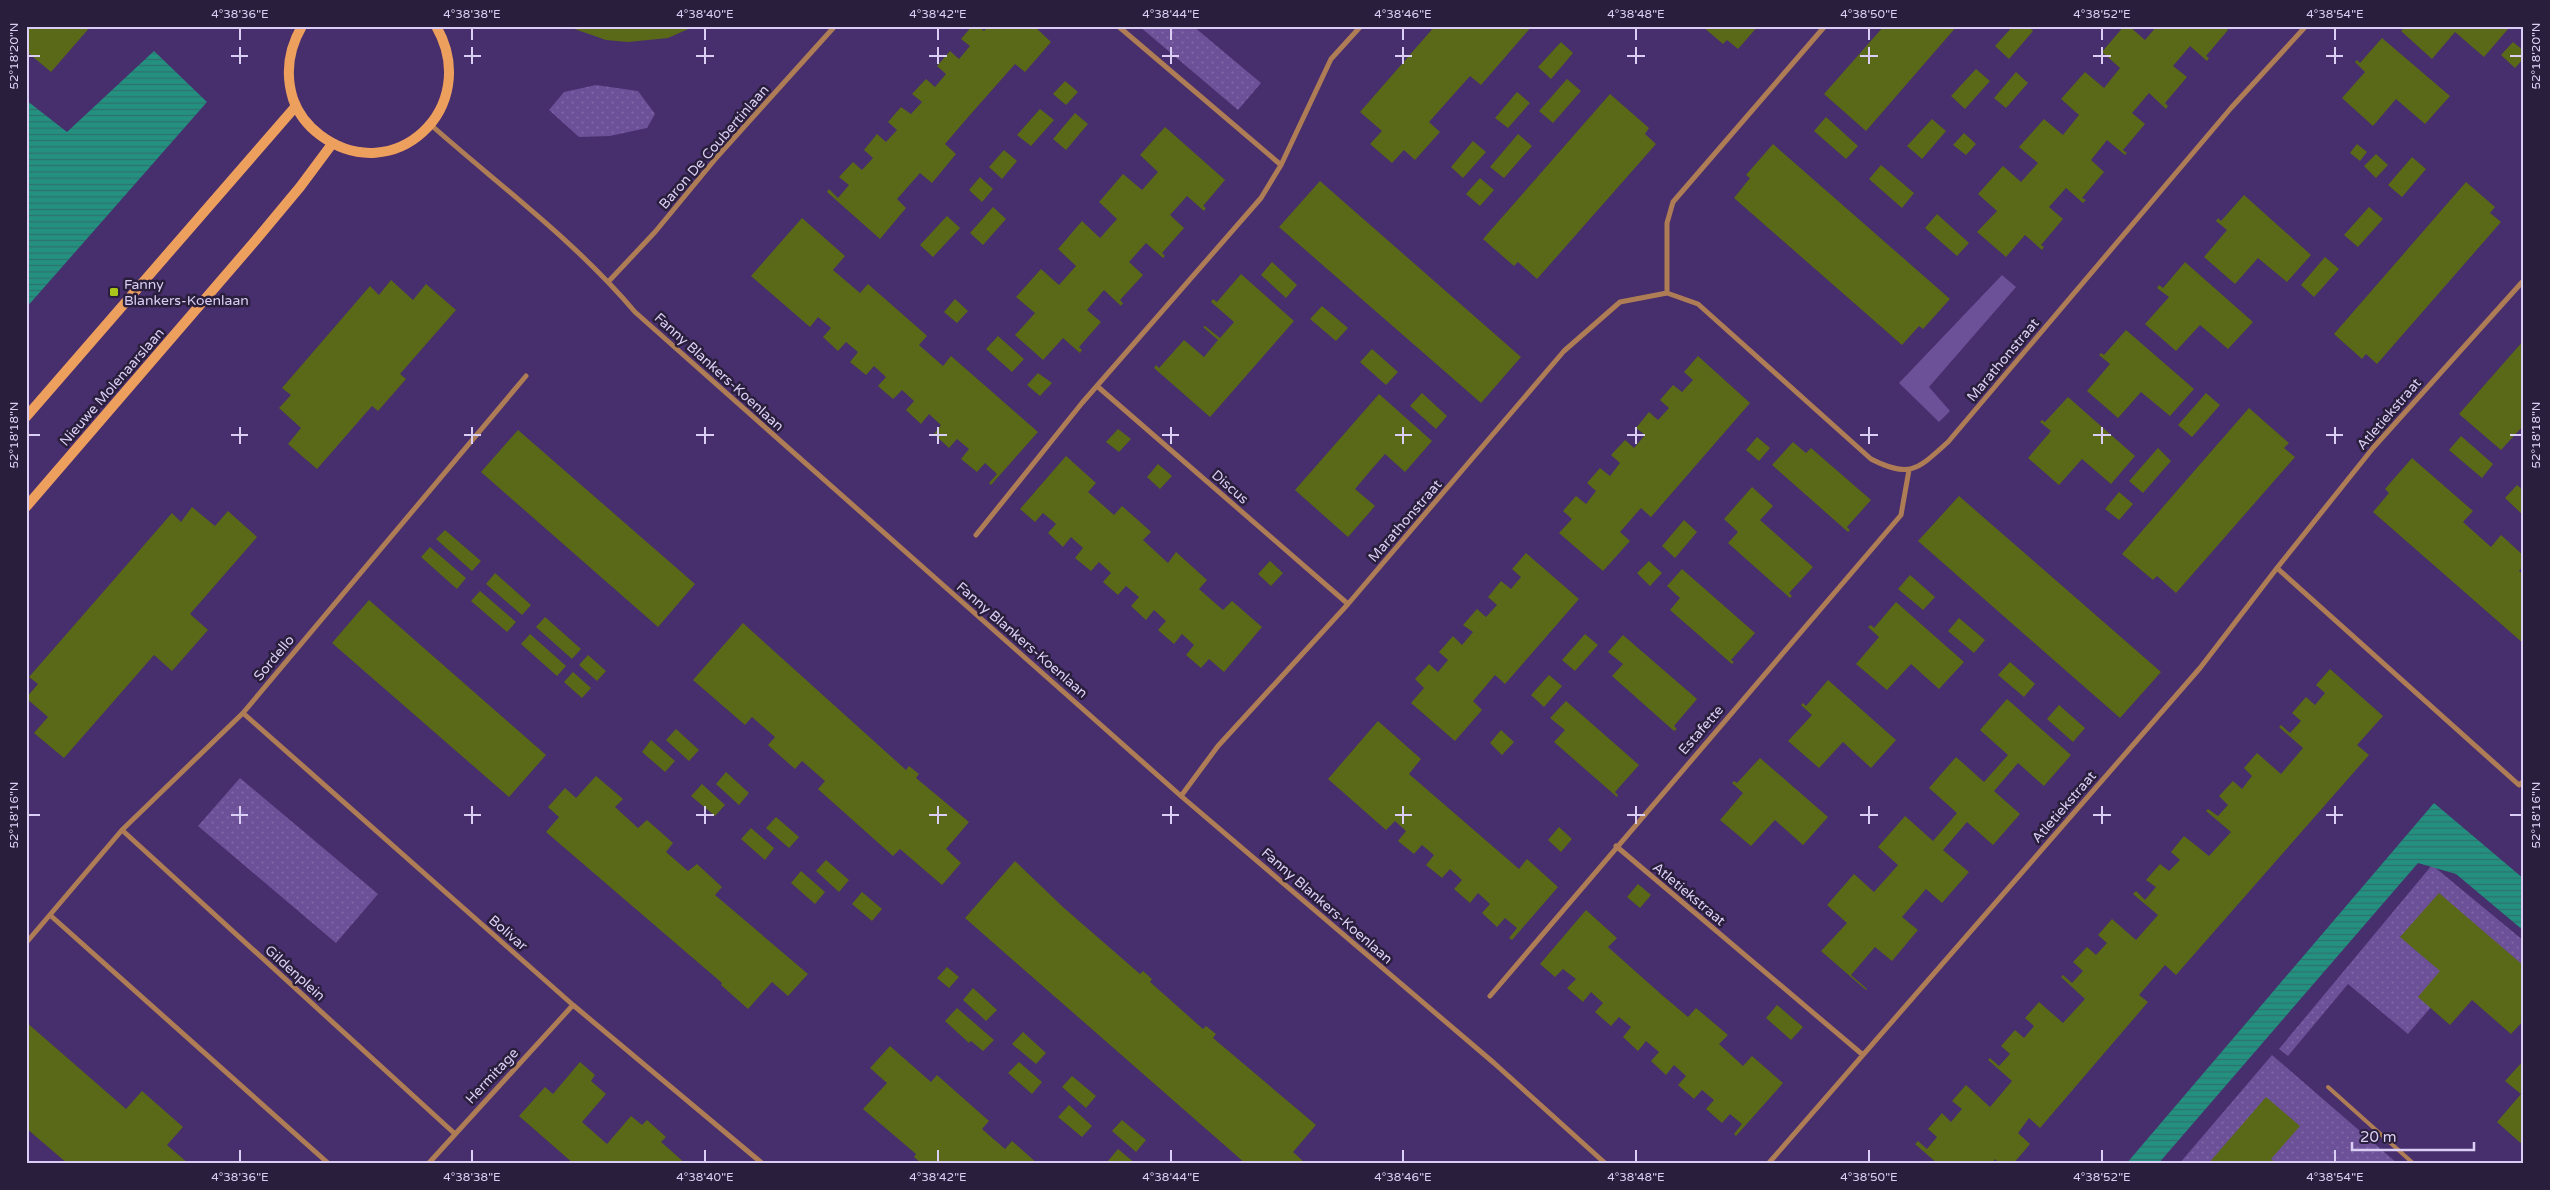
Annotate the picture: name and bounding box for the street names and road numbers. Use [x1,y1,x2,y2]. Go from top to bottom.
street label: Baron De Coubertinlaan [655,81,773,213]
street label: Fanny Blankers-Koenlaan [651,309,787,435]
street label: Marathonstraat [1963,314,2043,405]
street label: Nieuwe Molenaarslaan [56,324,168,450]
street label: Atletiekstraat [2353,374,2425,453]
street label: Discus [1208,466,1252,508]
street label: Marathonstraat [1365,476,1446,566]
street label: Fanny Blankers-Koenlaan [953,578,1091,702]
street label: Sordello [250,632,298,684]
street label: Estafette [1675,702,1727,758]
street label: Atletiekstraat [2028,767,2100,846]
street label: Fanny Blankers-Koenlaan [1258,844,1396,968]
street label: Atletiekstraat [1649,859,1729,930]
street label: Bolivar [485,912,531,955]
street label: Gildenplein [261,942,329,1004]
street label: Hermitage [462,1045,522,1107]

